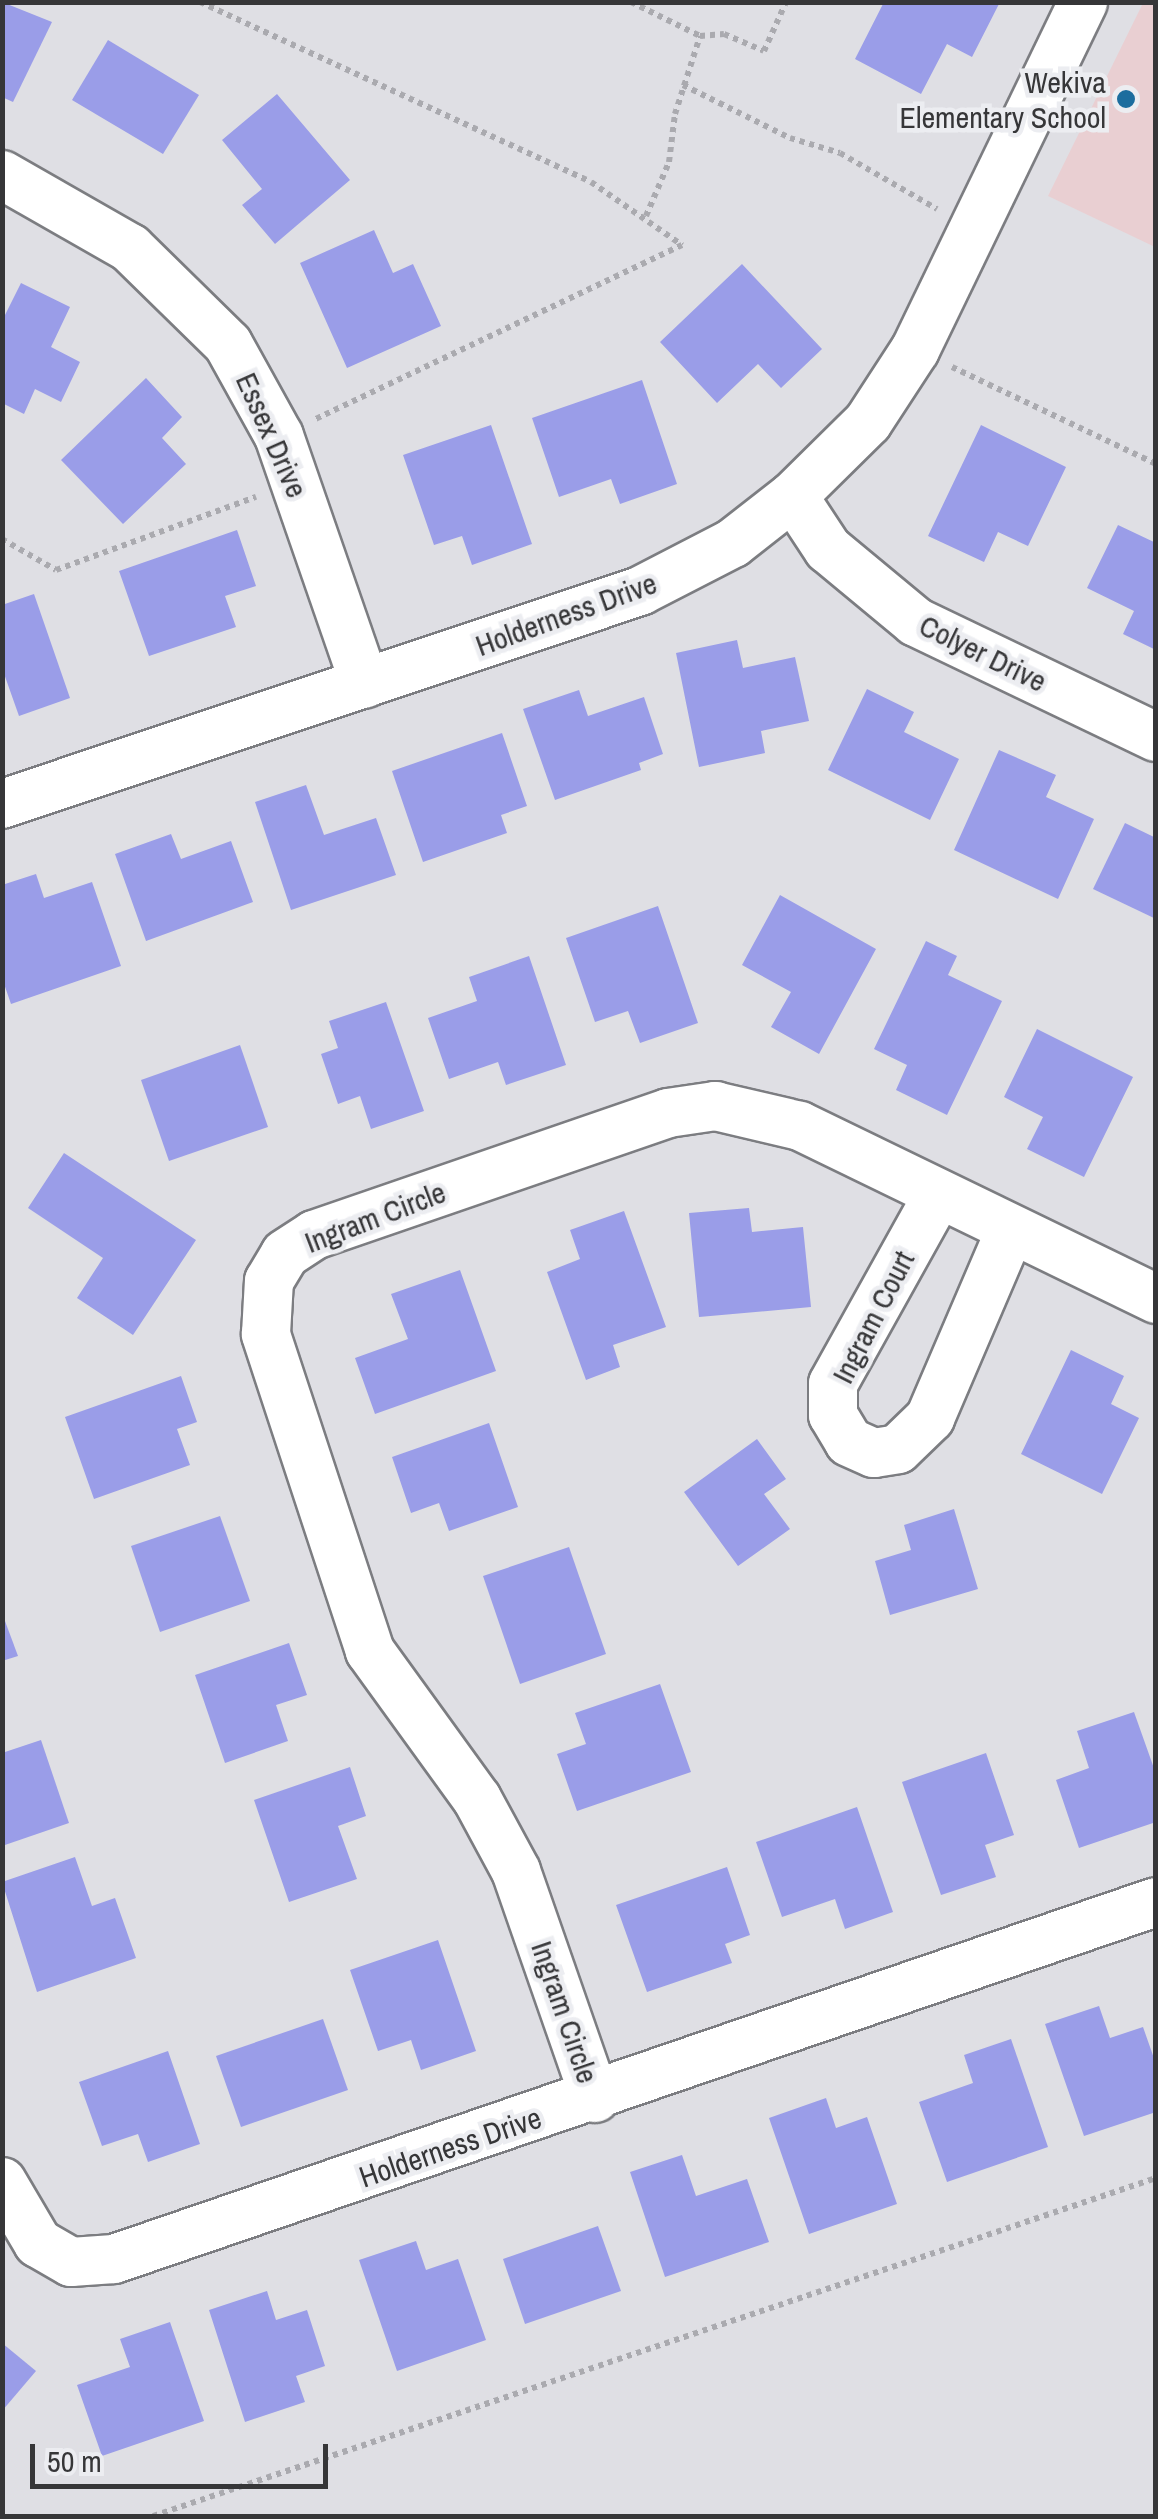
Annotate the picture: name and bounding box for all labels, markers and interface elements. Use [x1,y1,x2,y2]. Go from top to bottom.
place label: Wekiva Elementary School [900,64,1106,134]
marker: Wekiva Elementary School [1115,88,1137,110]
street label: Essex Drive [229,367,315,503]
street label: Holderness Drive [471,565,661,663]
street label: Colyer Drive [914,607,1052,699]
street label: Ingram Circle [300,1174,450,1260]
street label: Ingram Court [824,1245,922,1389]
street label: Ingram Circle [524,1936,606,2088]
street label: Holderness Drive [354,2099,546,2195]
scale bar [35,2424,332,2486]
text: 50 m [47,2441,102,2481]

